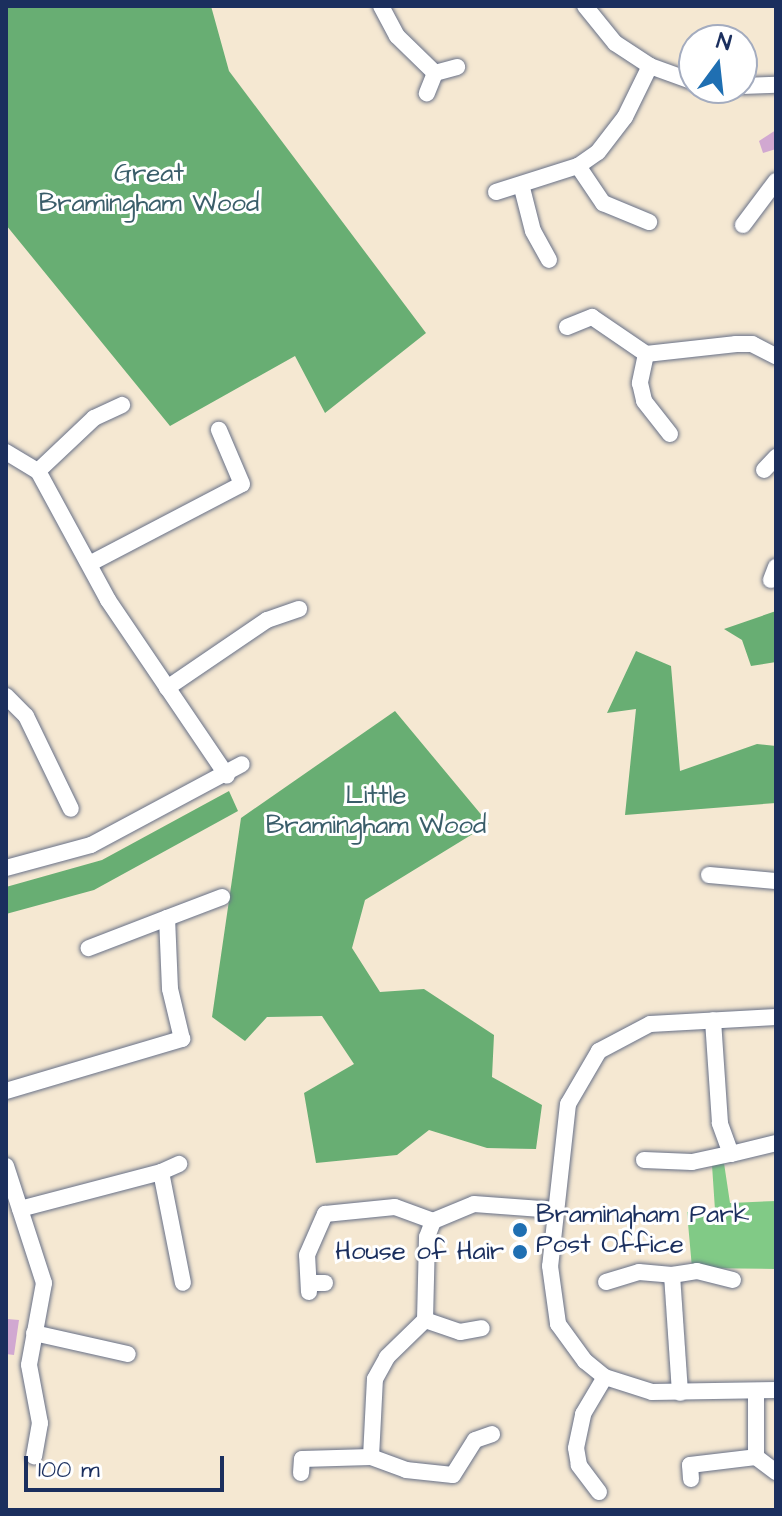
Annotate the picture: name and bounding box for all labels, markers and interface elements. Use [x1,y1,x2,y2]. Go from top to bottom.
north arrow [678,24,758,104]
text: N [713,26,734,59]
park label: Great Bramingham Wood [39,158,259,220]
park label: Little Bramingham Wood [266,780,486,842]
place label: Bramingham Park Post Office [536,1199,750,1260]
marker: Bramingham Park Post Office [511,1221,529,1239]
place label: House of Hair [335,1236,504,1268]
marker: House of Hair [511,1243,529,1261]
scale bar [28,1440,228,1490]
text: 100 m [38,1453,100,1487]

